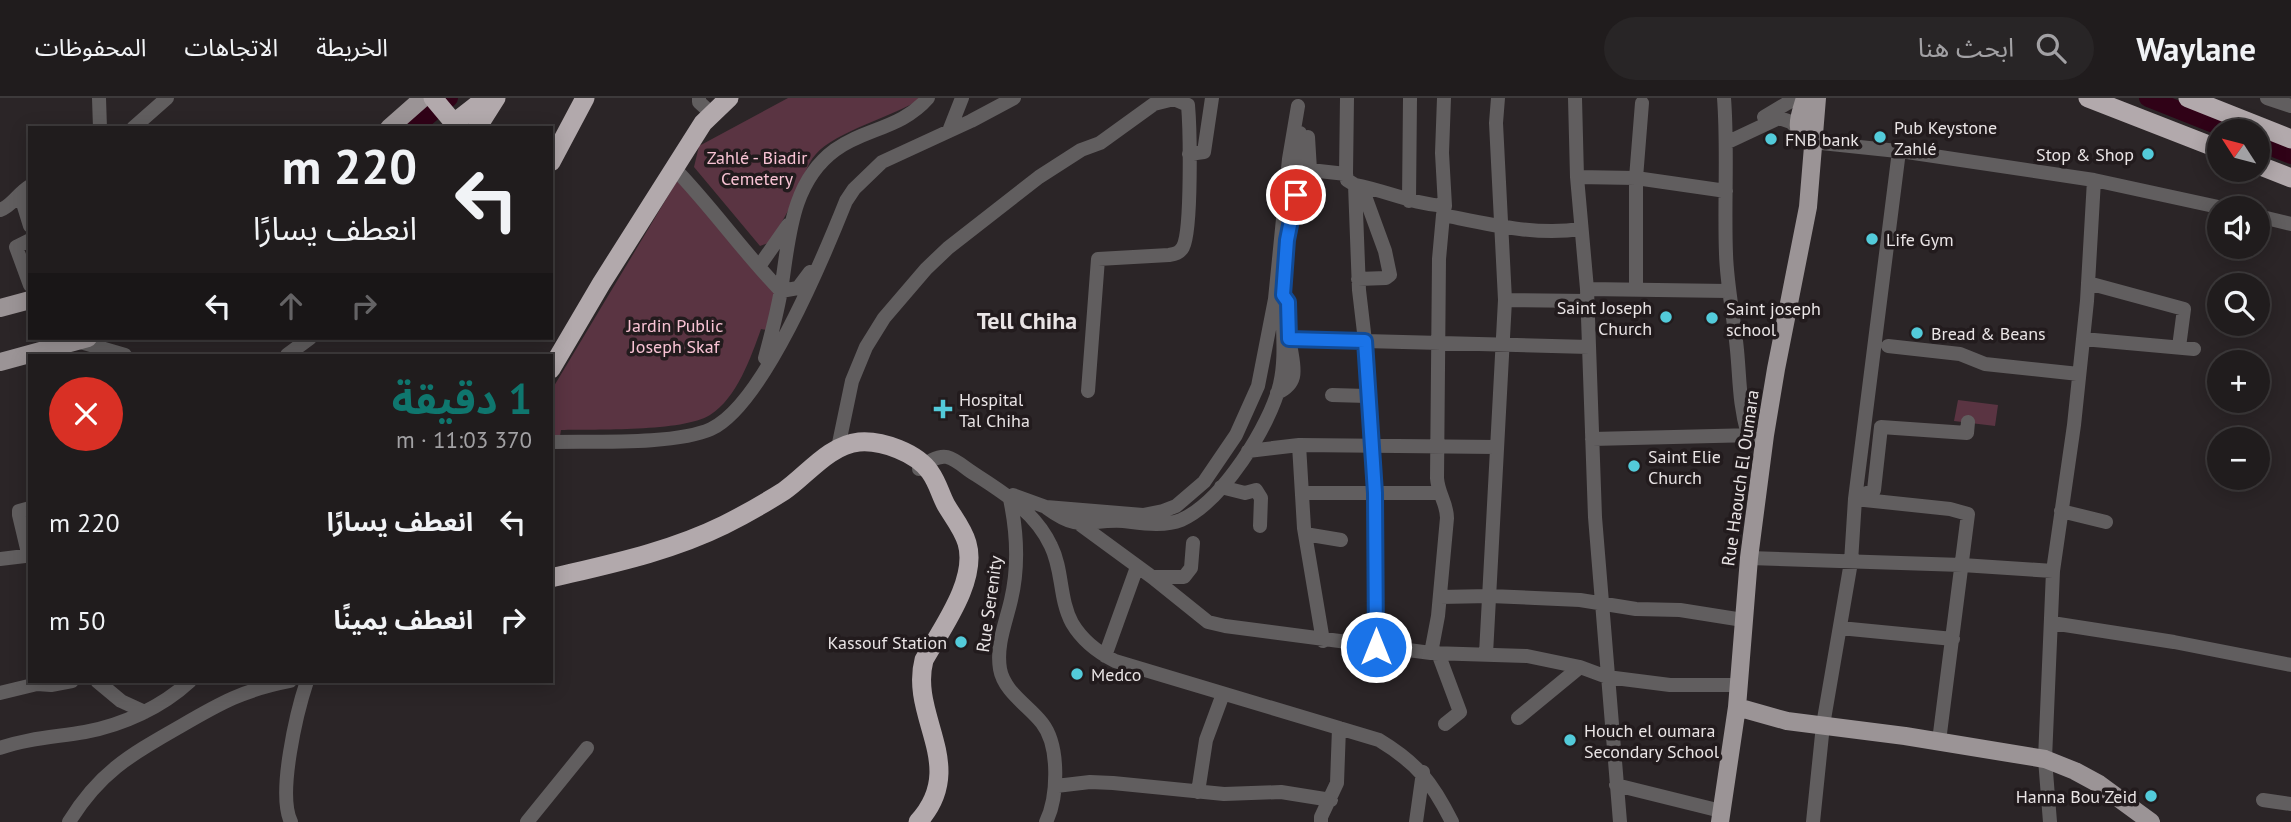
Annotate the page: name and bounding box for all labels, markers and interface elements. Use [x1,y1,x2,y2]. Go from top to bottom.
search box [1604,17,2094,80]
text: Waylane [2136,27,2256,70]
icon: search [2032,29,2070,67]
text: ابحث هنا [1918,31,2014,64]
text: المحفوظات [35,32,146,63]
text: الاتجاهات [184,32,278,63]
text: الخريطة [316,32,388,63]
place label: Pub Keystone Zahlé [1894,116,1997,160]
north arrow [2207,119,2270,182]
map controls [2207,119,2270,490]
place label: FNB bank [1785,128,1859,151]
marker: Pub Keystone Zahlé [1872,129,1888,145]
marker: FNB bank [1763,131,1779,147]
text: 220 m [282,134,417,198]
place label: Stop & Shop [2036,143,2134,166]
park label: Zahlé - Biadir Cemetery [707,146,807,190]
marker: Stop & Shop [2140,146,2156,162]
icon: left [441,154,532,245]
pin [1266,165,1326,225]
icon: arrive [1277,176,1315,214]
button: sound [2207,196,2270,259]
text: انعطف يسارًا [253,207,417,249]
place label: Life Gym [1886,228,1954,251]
marker: Life Gym [1864,231,1880,247]
button: search [2207,273,2270,336]
icon: left [199,287,237,325]
icon: ahead [272,287,310,325]
icon: right [345,287,383,325]
place label: Saint Joseph Church [1557,296,1652,340]
place label: Saint joseph school [1726,297,1821,341]
district label: Tell Chiha [977,305,1077,336]
marker: Saint Joseph Church [1658,309,1674,325]
marker: Saint joseph school [1704,310,1720,326]
park label: Jardin Public Joseph Skaf [626,314,723,358]
place label: Bread & Beans [1931,322,2046,345]
marker: Bread & Beans [1909,325,1925,341]
button: + [2207,350,2270,413]
text: 1 دقيقة [392,371,532,426]
button: close [49,377,123,451]
place label: Hospital Tal Chiha [959,388,1030,432]
street label: Rue Haouch El Oumara [1716,388,1764,568]
marker: Hospital Tal Chiha [933,399,953,419]
text: 370 m · 11:03 [396,425,532,454]
button: − [2207,427,2270,490]
place label: Saint Elie Church [1648,445,1721,489]
marker: Saint Elie Church [1626,458,1642,474]
icon: left [494,503,532,541]
text: انعطف يسارًا [327,505,473,538]
text: 220 m [49,506,120,539]
street label: Rue Serenity [971,554,1007,654]
icon: right [494,601,532,639]
text: انعطف يمينًا [333,603,473,636]
text: 50 m [49,604,105,637]
position arrow [1339,610,1413,684]
place label: Kassouf Station [828,631,947,654]
marker: Kassouf Station [953,634,969,650]
place label: Medco [1091,663,1141,686]
marker: Medco [1069,666,1085,682]
place label: Houch el oumara Secondary School [1584,719,1720,763]
marker: Houch el oumara Secondary School [1562,732,1578,748]
place label: Hanna Bou Zeid [2016,785,2137,808]
marker: Hanna Bou Zeid [2143,788,2159,804]

